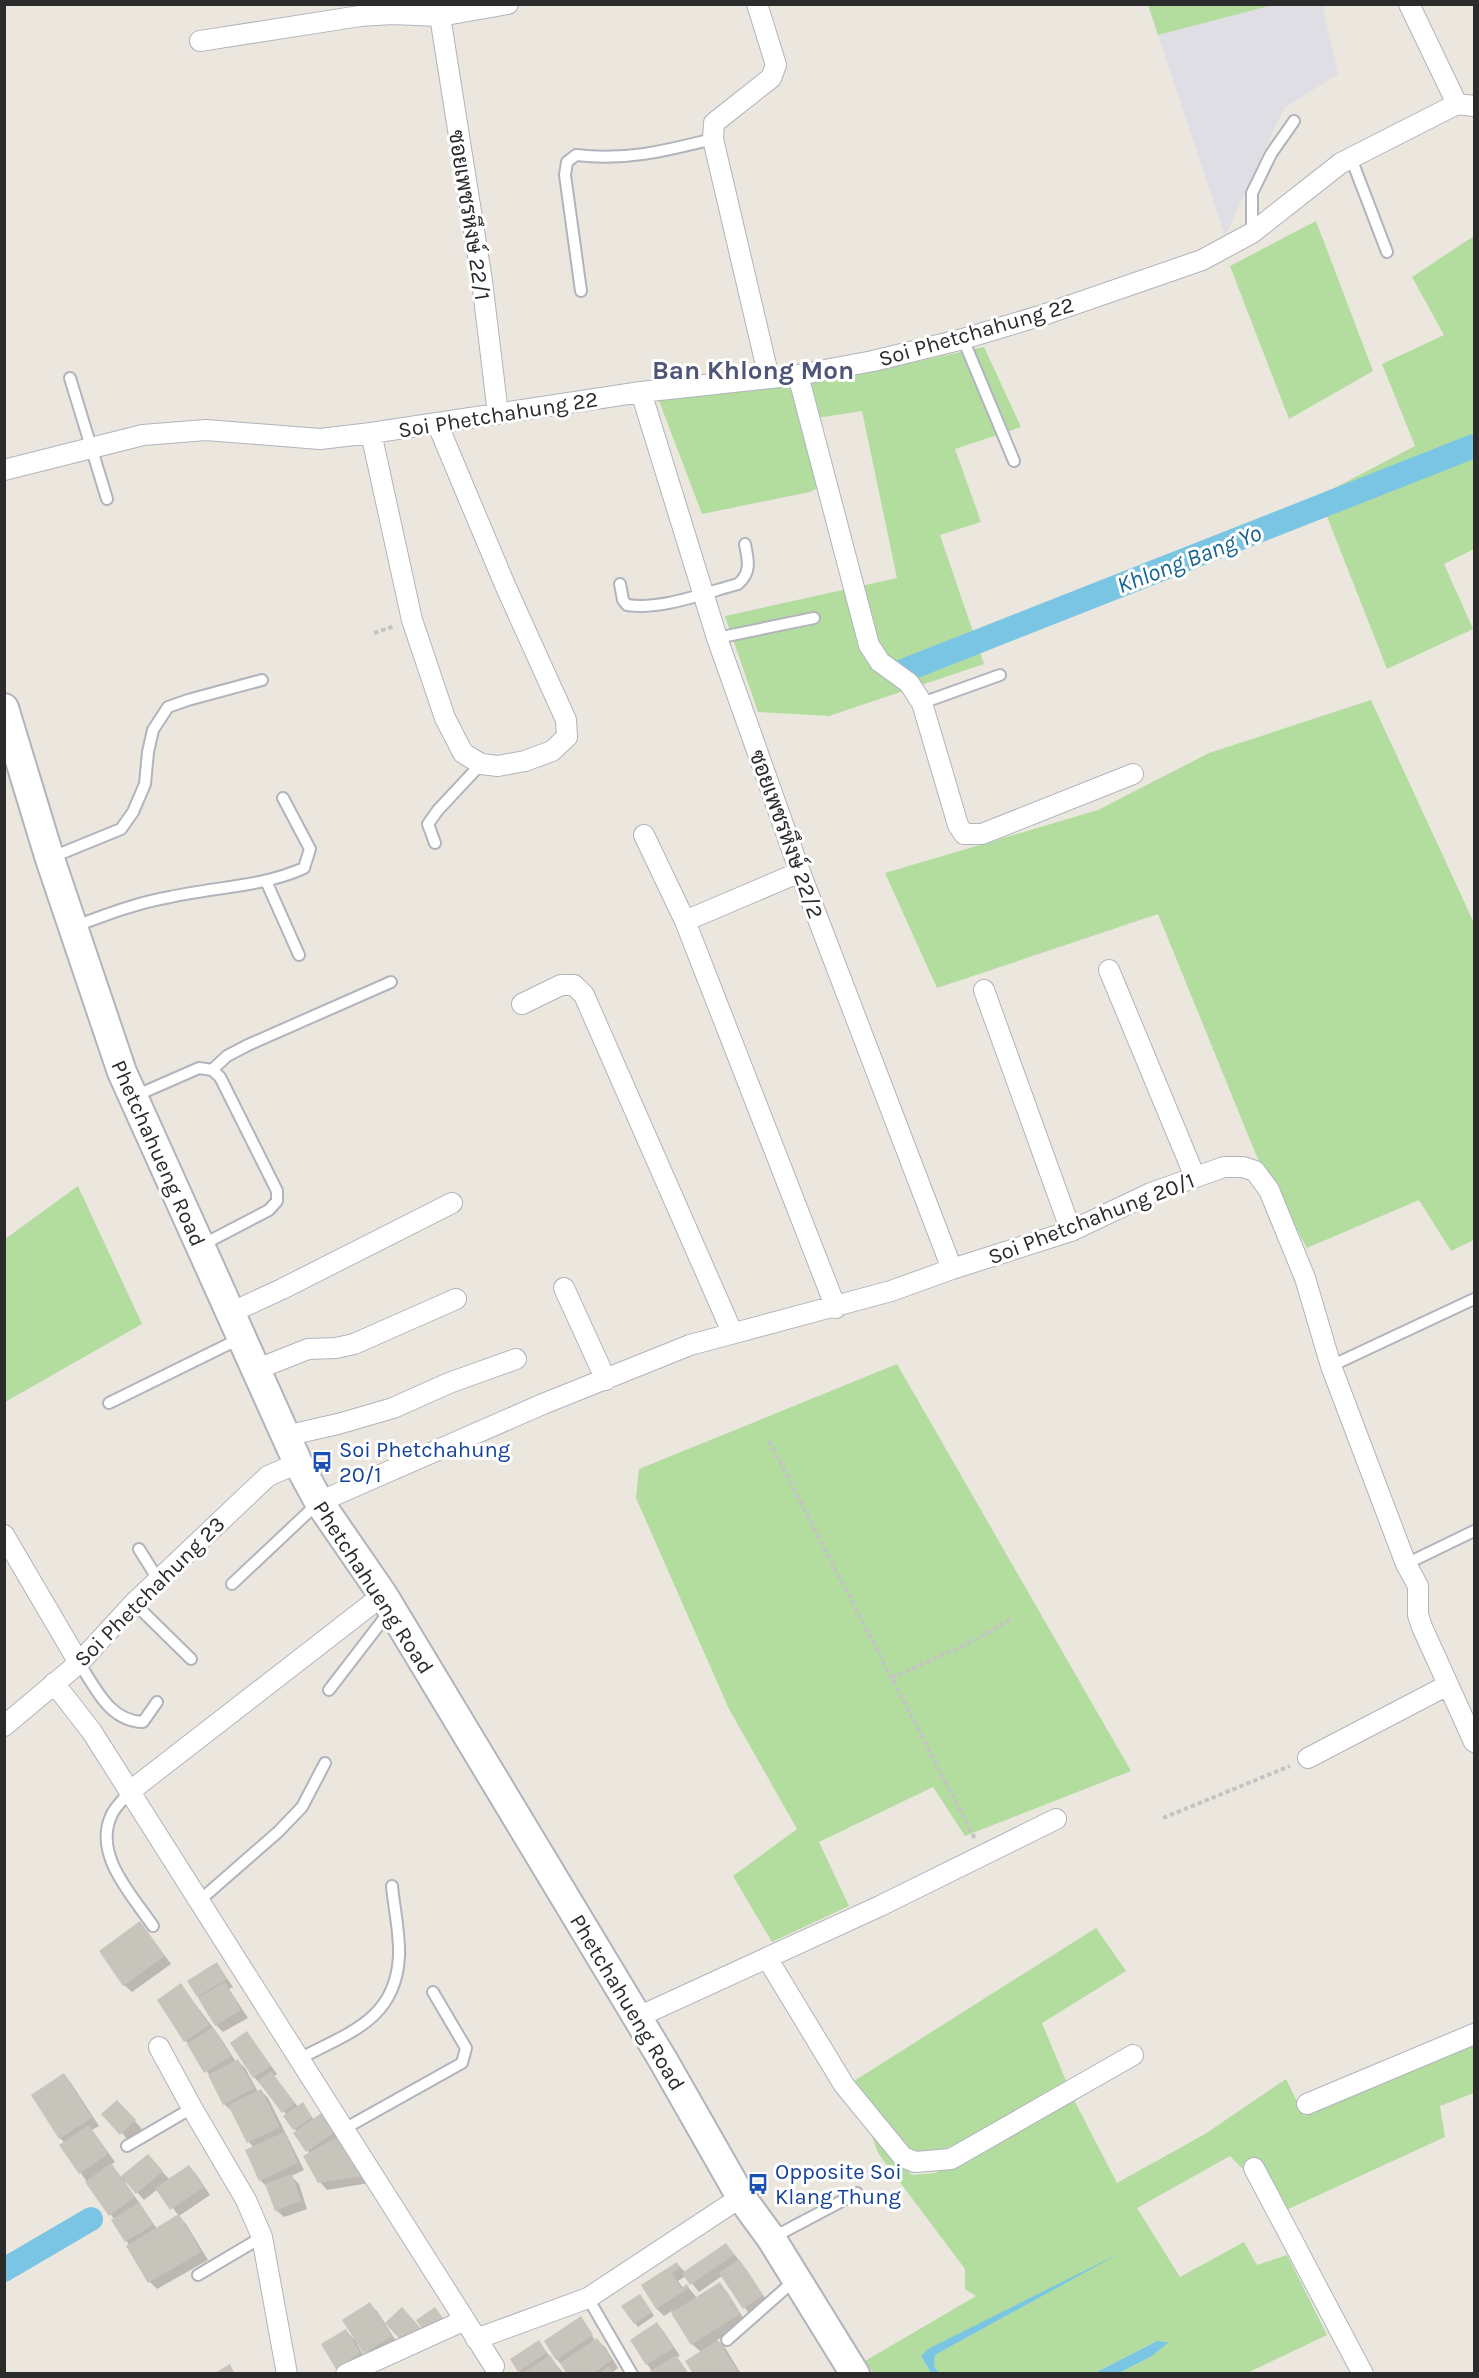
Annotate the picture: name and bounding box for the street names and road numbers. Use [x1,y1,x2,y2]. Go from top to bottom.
street label: ซอยเพชรหึงษ์ 22/1 [443,128,497,302]
street label: Soi Phetchahung 22 [876,292,1077,372]
street label: Soi Phetchahung 22 [396,386,600,444]
street label: ซอยเพชรหึงษ์ 22/2 [743,746,831,922]
street label: Phetchahueng Road [105,1056,211,1251]
street label: Soi Phetchahung 20/1 [984,1168,1198,1270]
street label: Phetchahueng Road [307,1496,439,1679]
street label: Soi Phetchahung 23 [69,1511,230,1672]
street label: Phetchahueng Road [564,1910,690,2095]

